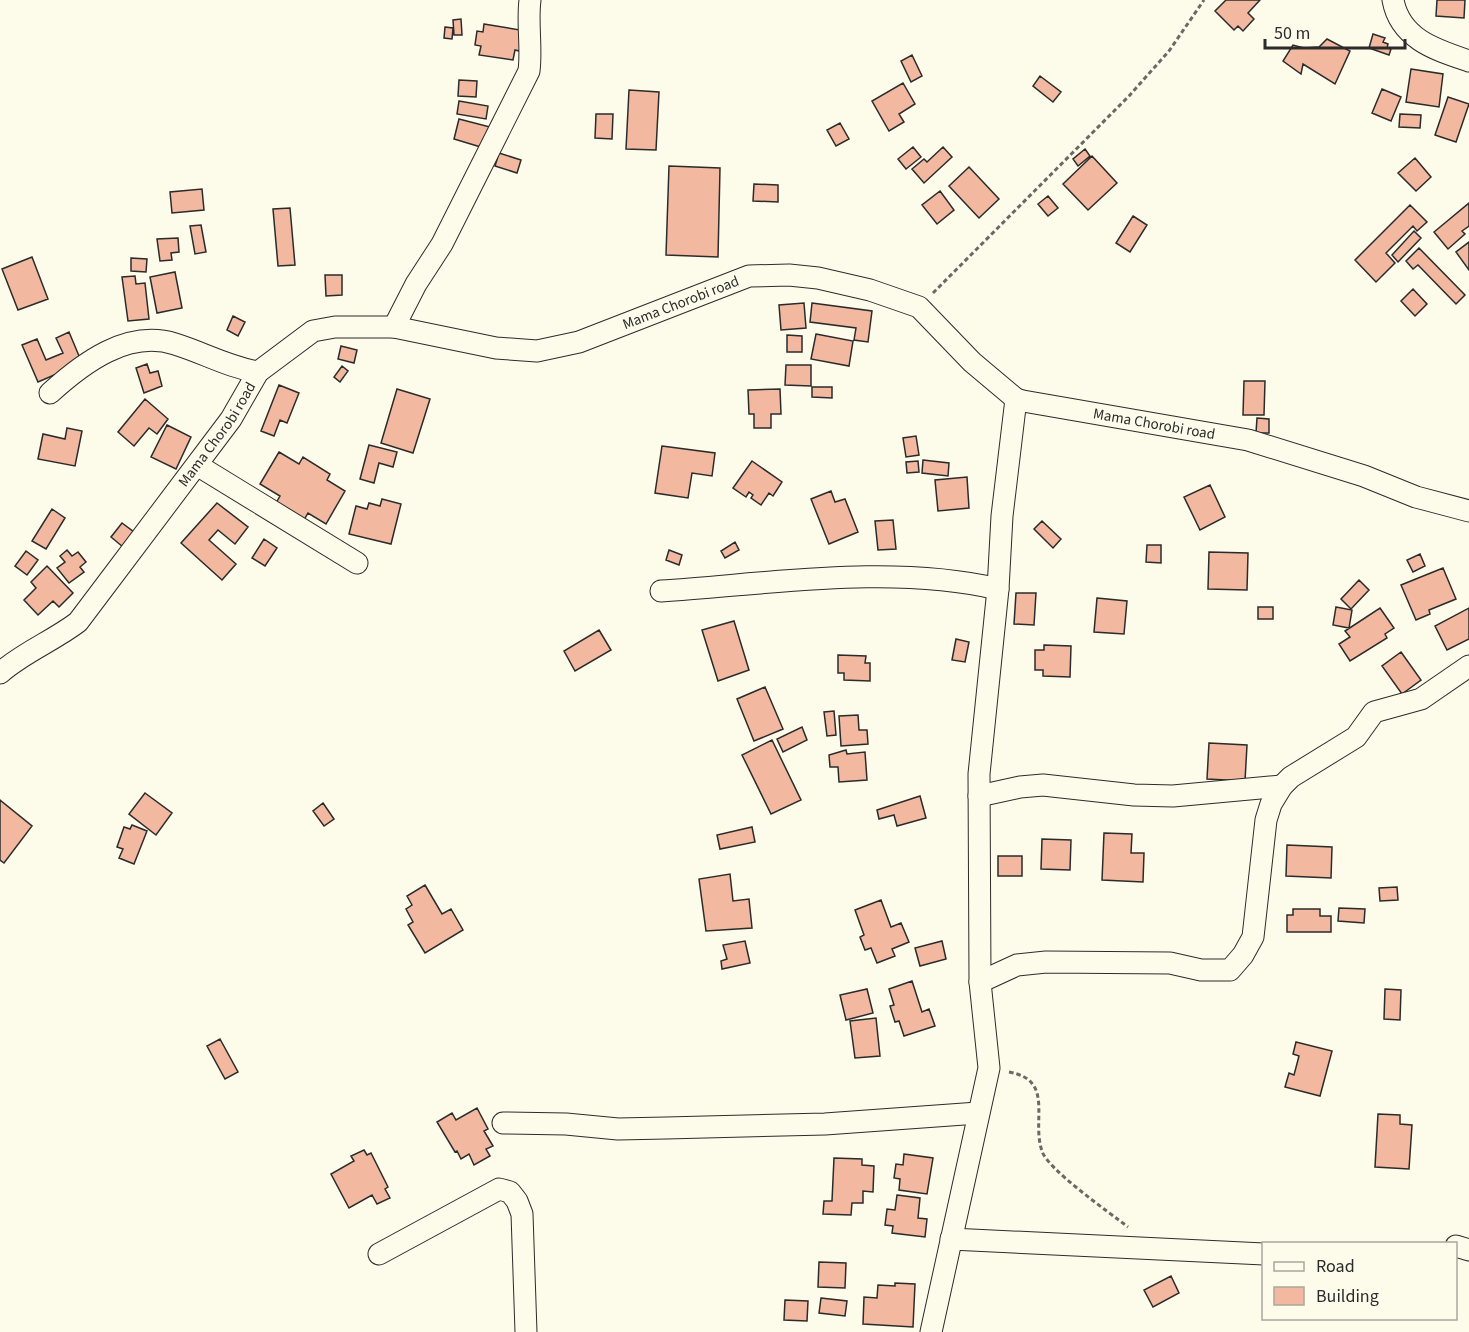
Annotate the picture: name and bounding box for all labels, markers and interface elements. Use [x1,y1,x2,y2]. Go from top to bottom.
scale bar [1265,12,1404,50]
text: 50 m [1274,21,1310,46]
street label: Mama Chorobi road [619,270,742,335]
street label: Mama Chorobi road [173,378,261,491]
street label: Mama Chorobi road [1092,403,1217,445]
legend [1262,1242,1457,1320]
text: Road [1316,1254,1355,1279]
text: Building [1316,1284,1379,1309]

